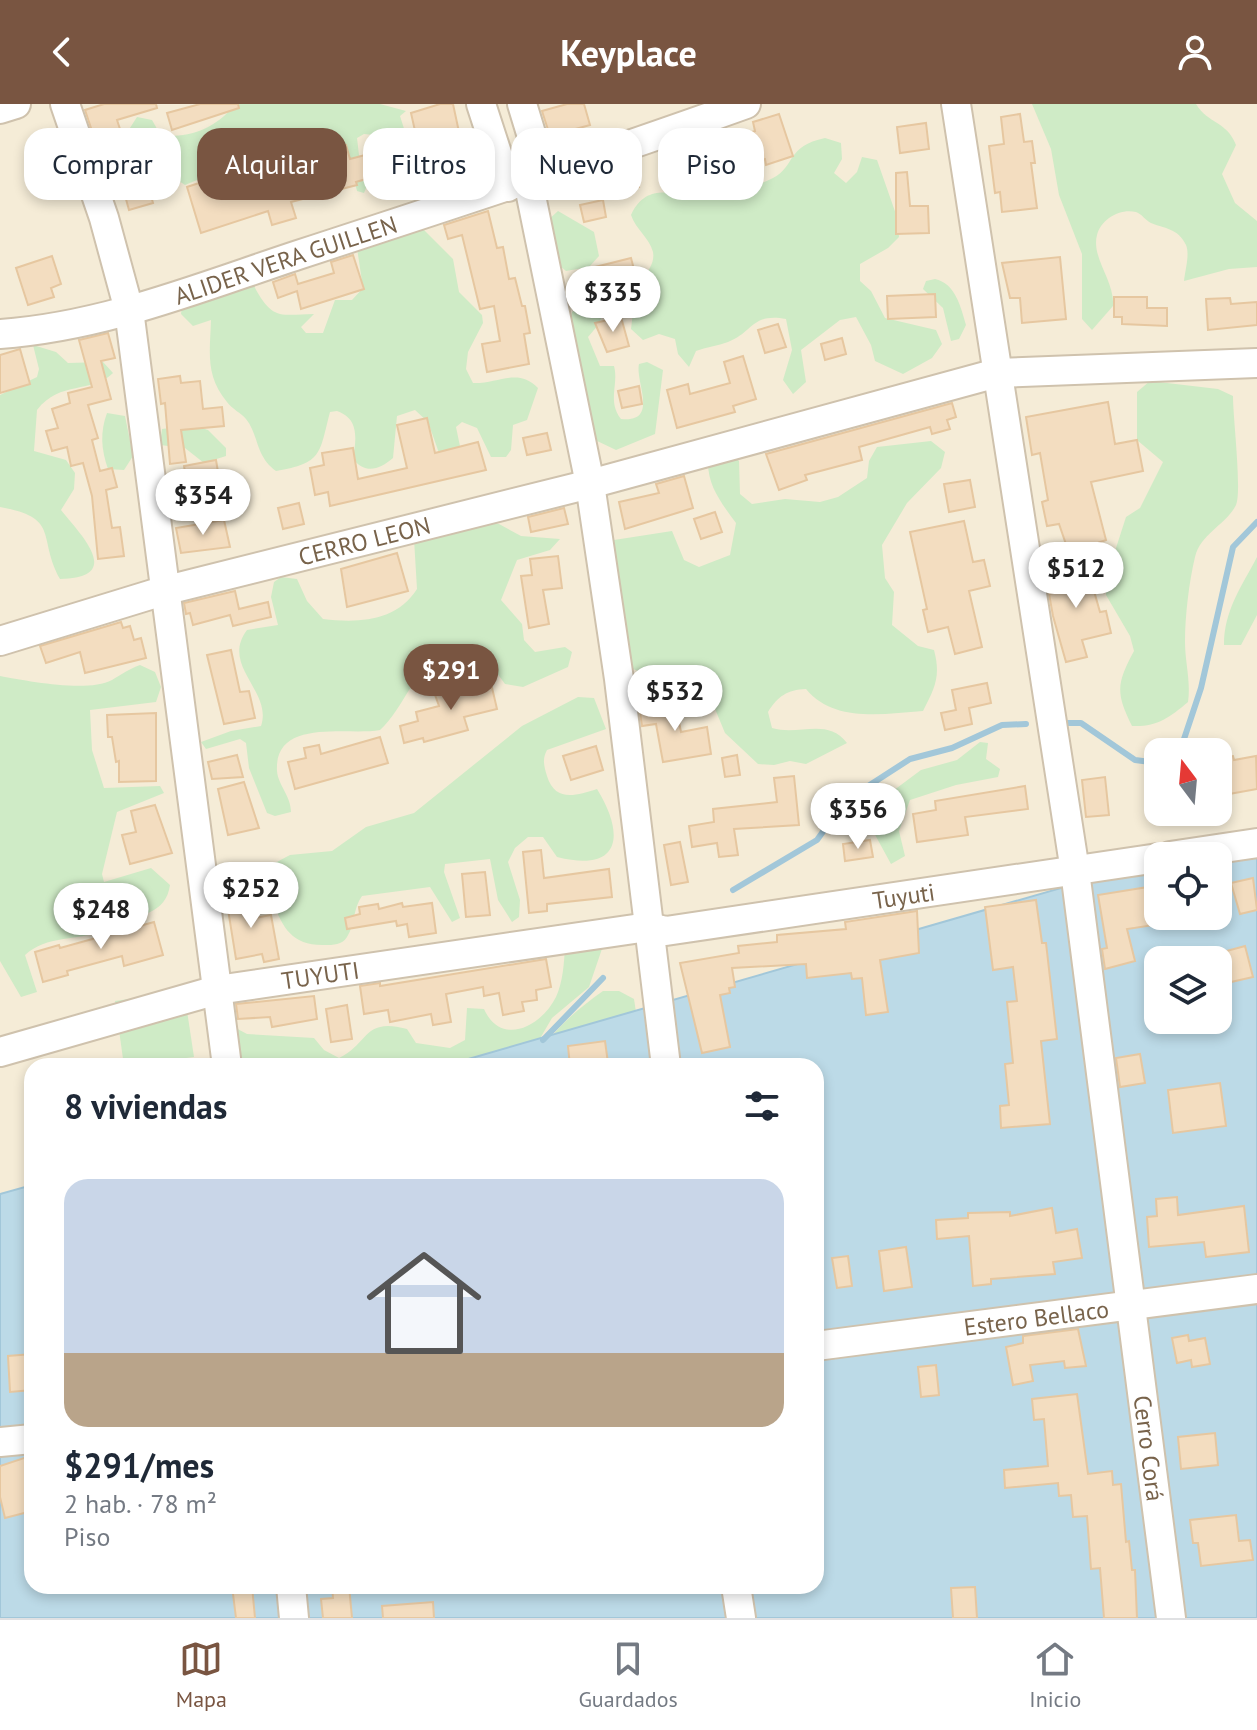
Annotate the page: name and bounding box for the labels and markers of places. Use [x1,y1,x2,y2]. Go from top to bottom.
pin: $335 [566,266,660,334]
pin: $354 [156,469,250,537]
pin: $512 [1029,542,1123,610]
pin: $291 [404,644,498,712]
pin: $532 [628,665,722,733]
pin: $356 [811,783,905,851]
pin: $252 [204,862,298,930]
pin: $248 [54,883,148,951]

